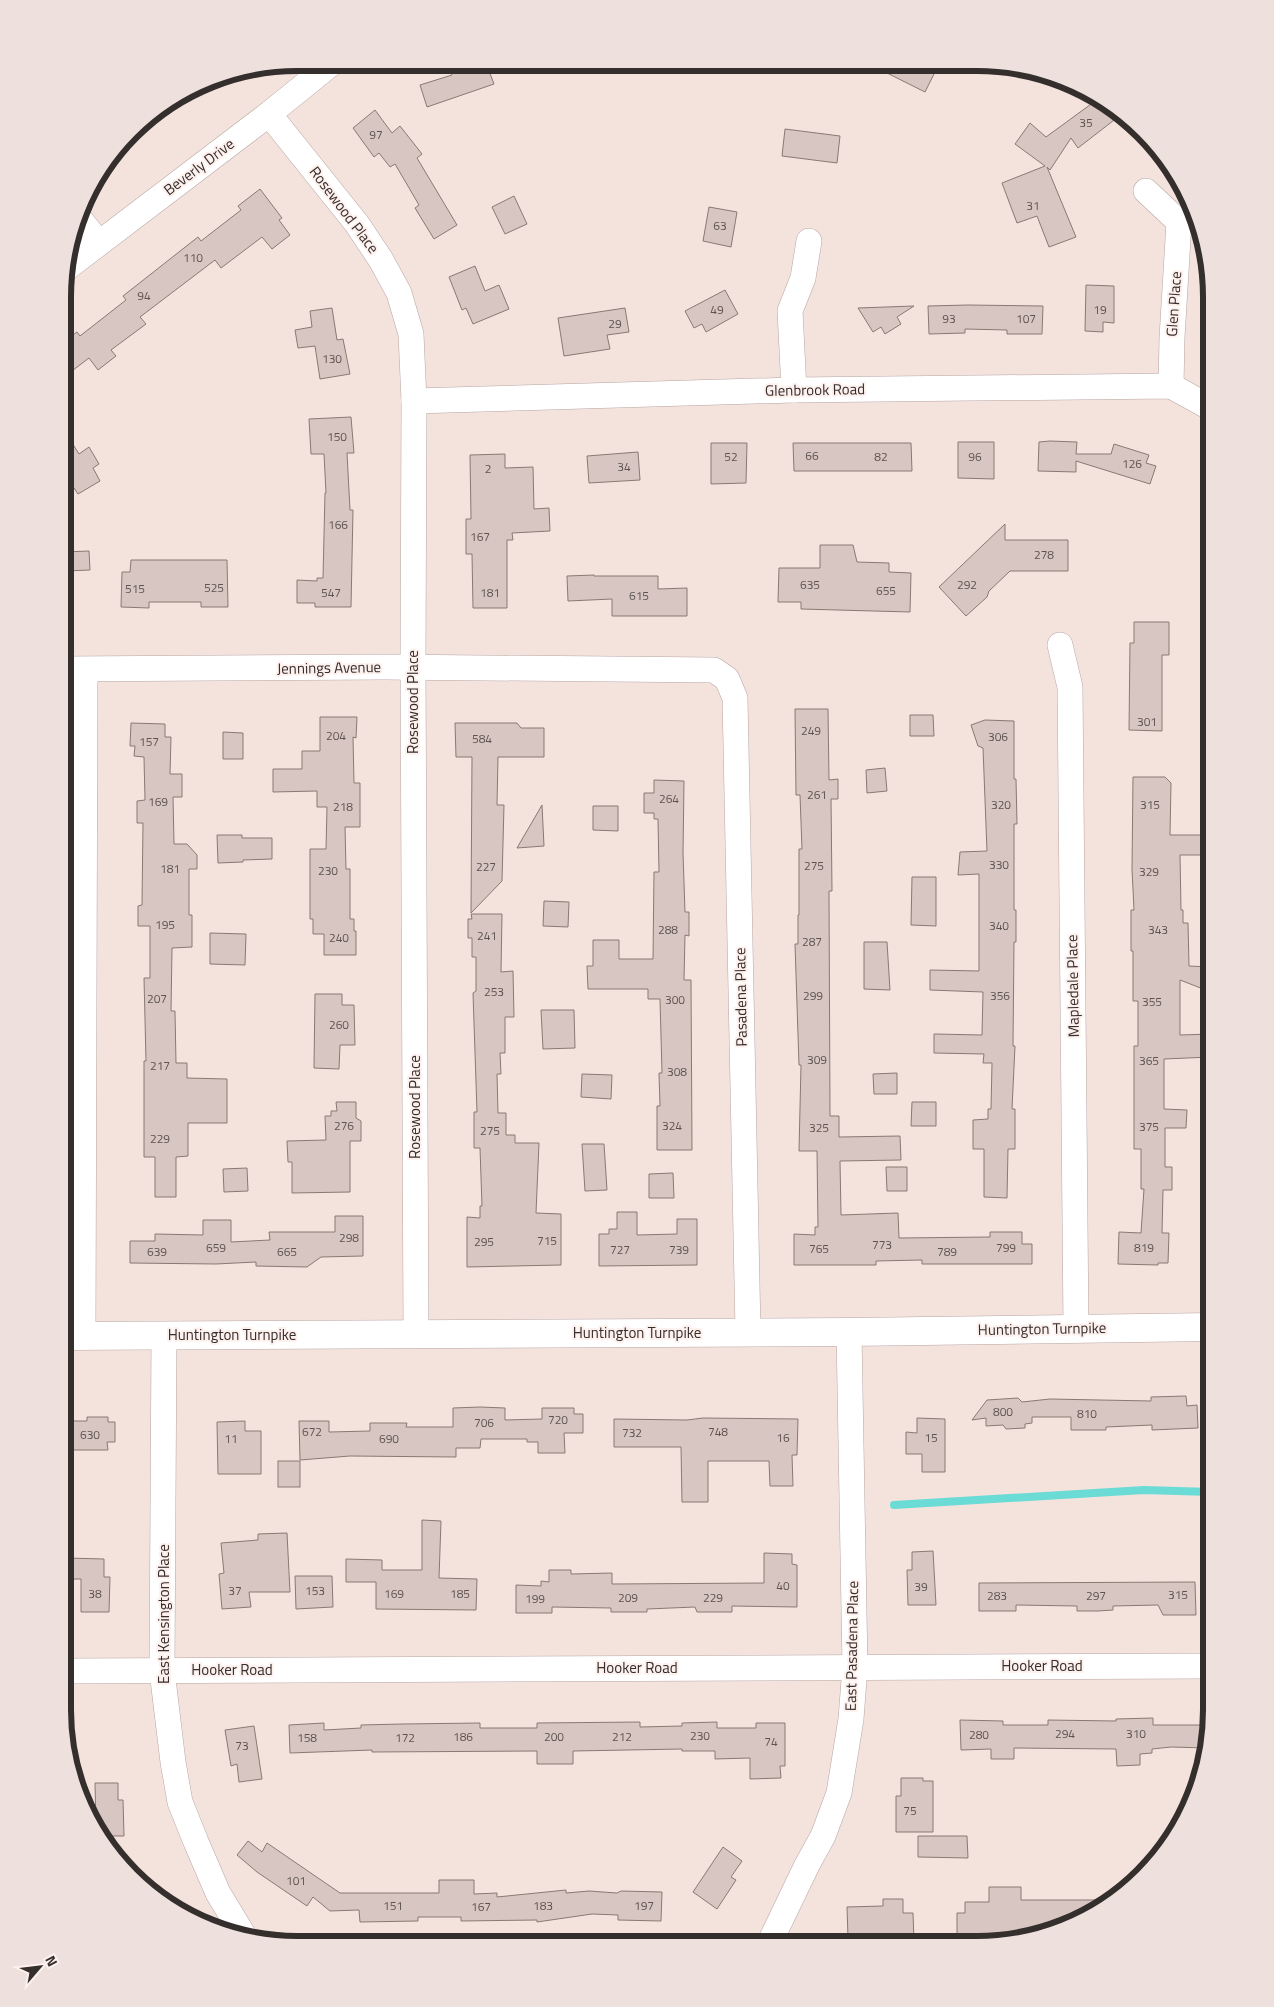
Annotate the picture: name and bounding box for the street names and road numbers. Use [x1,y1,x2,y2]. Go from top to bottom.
street label: Beverly Drive [158,132,239,201]
street label: Rosewood Place [304,161,385,258]
street label: Glen Place [1160,270,1187,337]
street label: Glenbrook Road [765,377,865,402]
street label: Rosewood Place [401,650,424,754]
street label: Jennings Avenue [277,655,381,680]
street label: Mapledale Place [1060,934,1085,1038]
street label: Pasadena Place [728,947,753,1047]
street label: Rosewood Place [403,1055,426,1159]
street label: Huntington Turnpike [978,1316,1106,1341]
street label: Huntington Turnpike [573,1321,701,1344]
street label: Huntington Turnpike [168,1323,296,1346]
street label: East Kensington Place [152,1544,175,1684]
street label: East Pasadena Place [839,1581,864,1711]
street label: Hooker Road [1001,1654,1083,1677]
street label: Hooker Road [596,1656,678,1679]
street label: Hooker Road [191,1658,273,1681]

